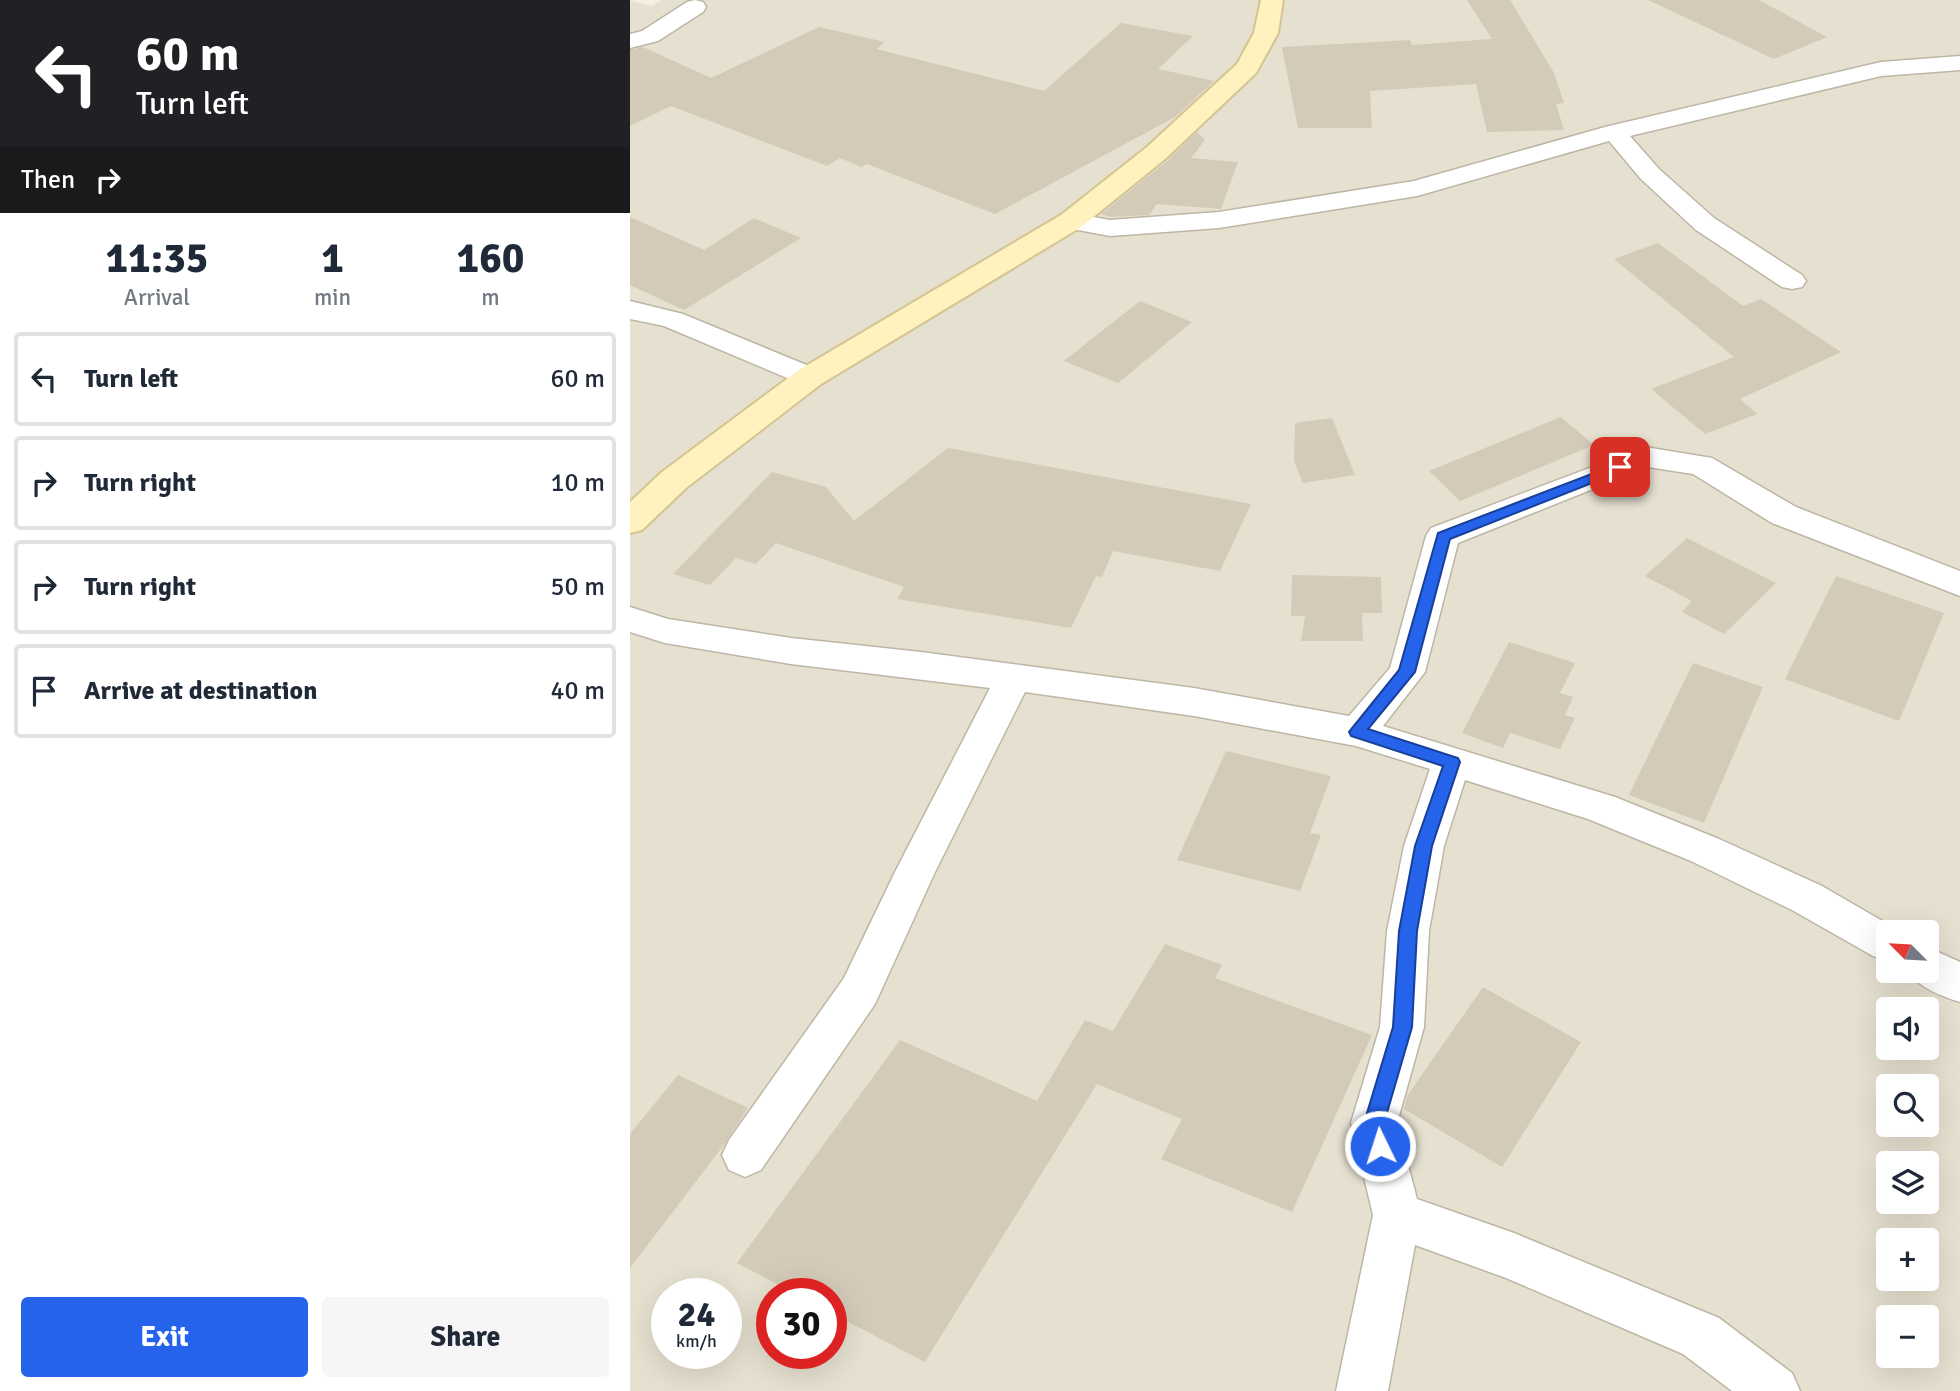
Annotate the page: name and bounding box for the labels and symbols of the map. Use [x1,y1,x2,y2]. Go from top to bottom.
pin [1590,437,1650,497]
north arrow [1876,920,1939,984]
position arrow [1343,1109,1417,1183]
speed limit sign: 30 [756,1278,847,1369]

